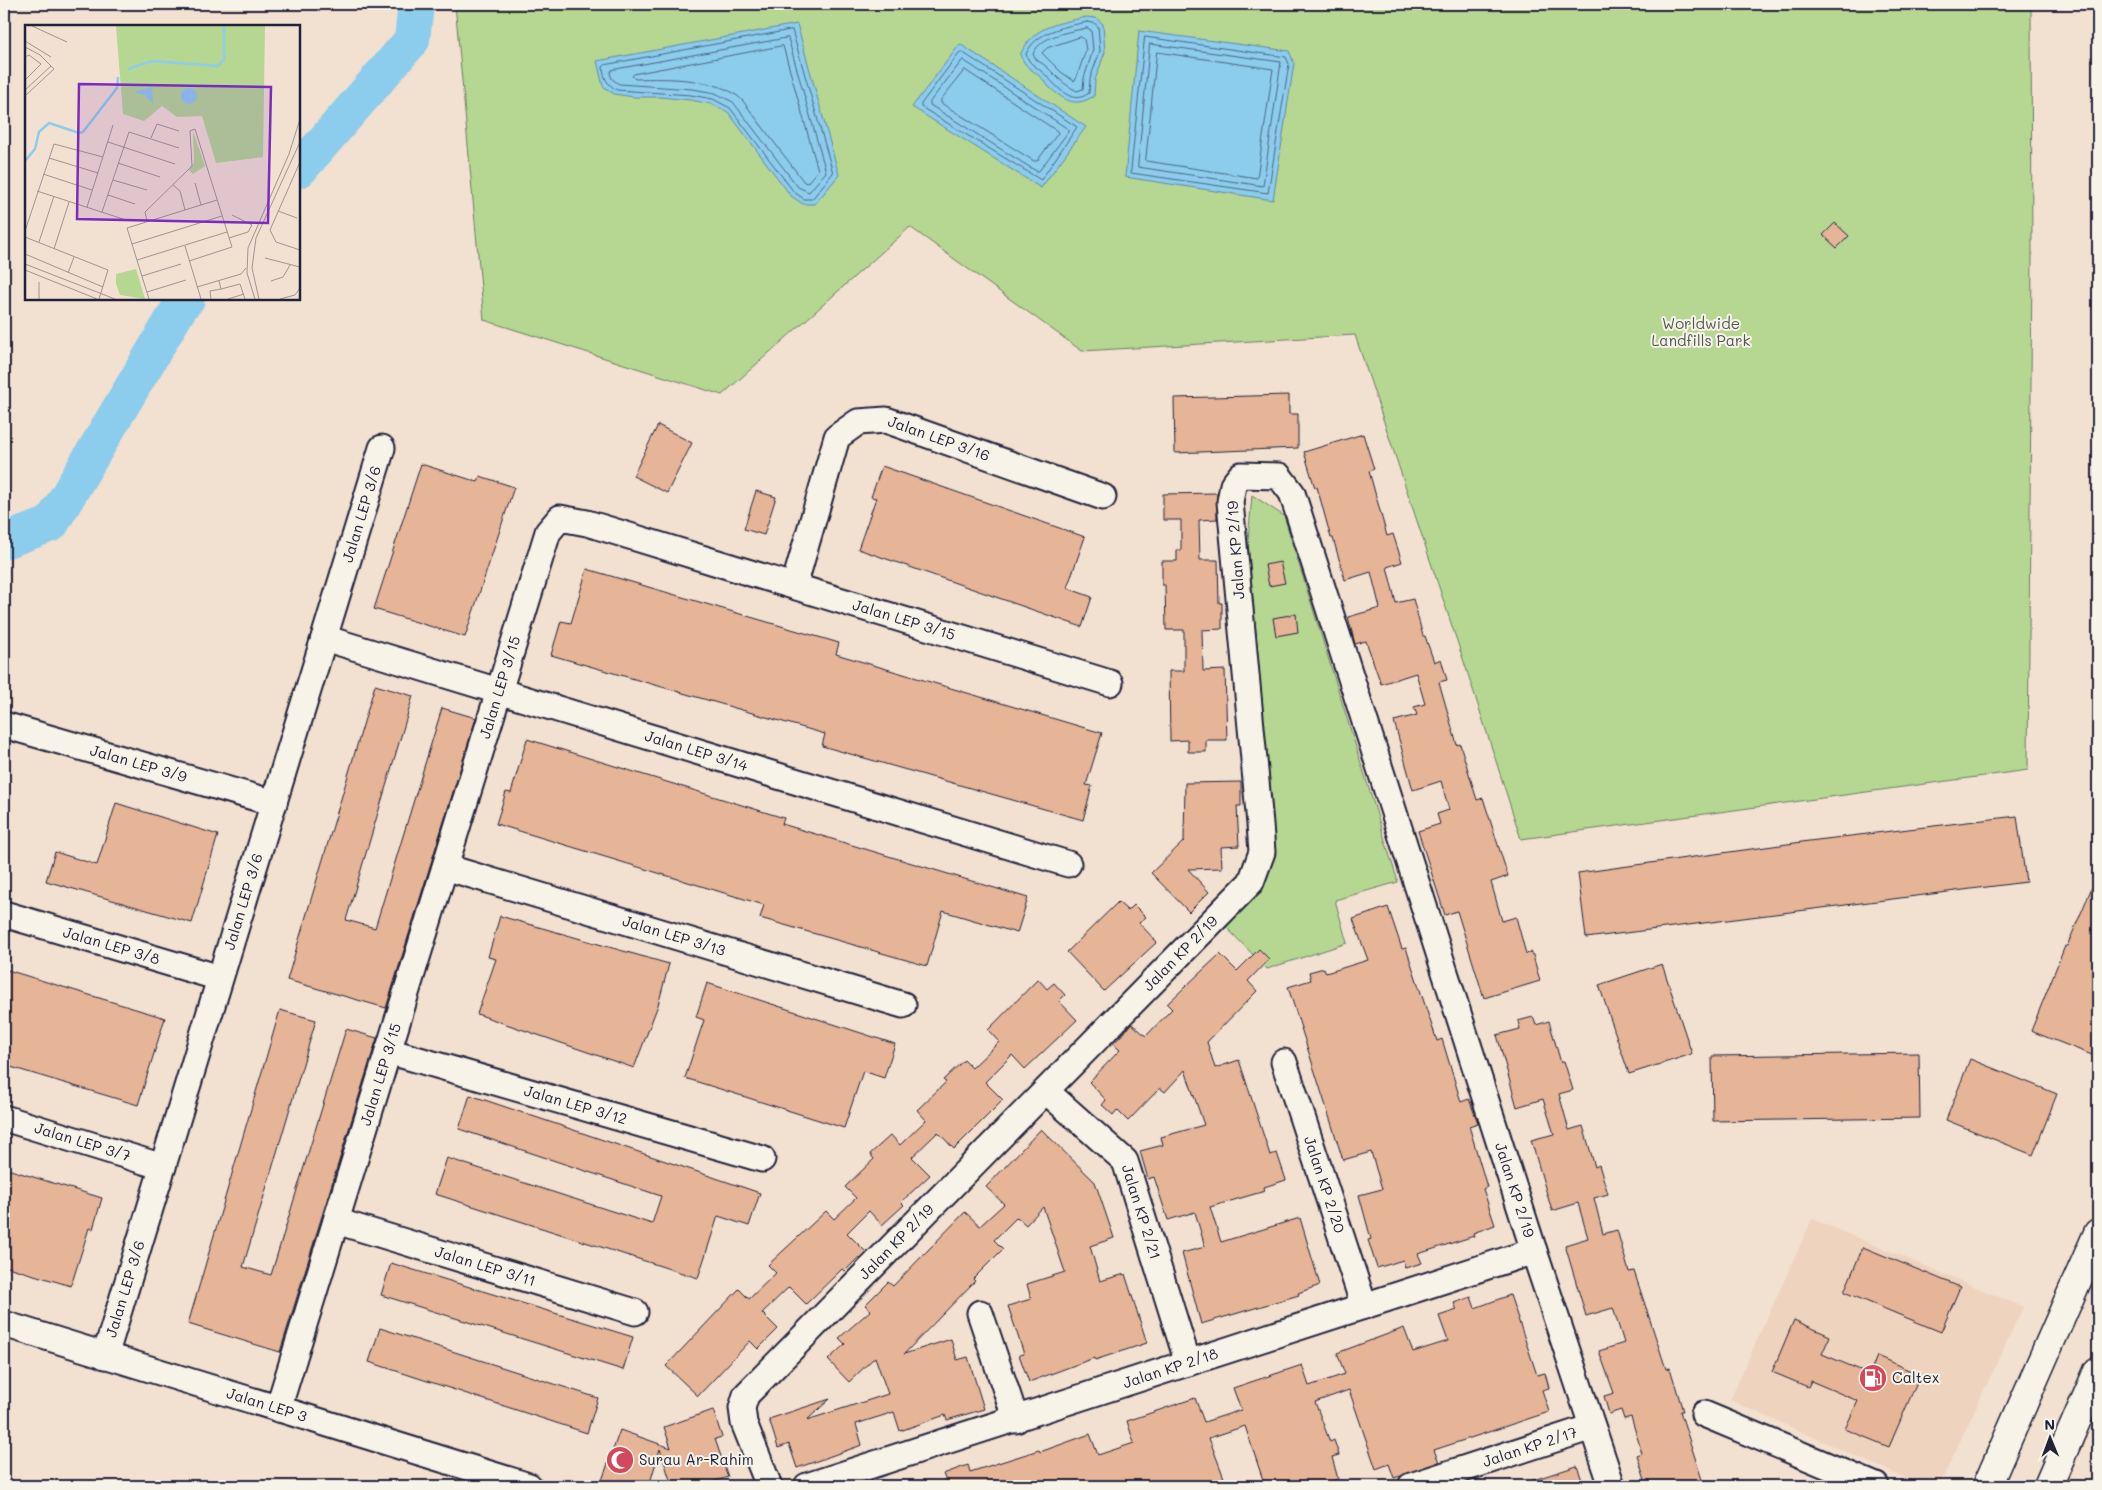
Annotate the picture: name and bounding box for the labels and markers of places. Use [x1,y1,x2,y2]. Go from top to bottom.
fuel station icon: Caltex [1858,1363,1888,1393]
place label: Caltex [1892,1367,1940,1387]
mosque icon: Surau Ar-Rahim [605,1445,635,1475]
place label: Surau Ar-Rahim [639,1449,754,1469]

